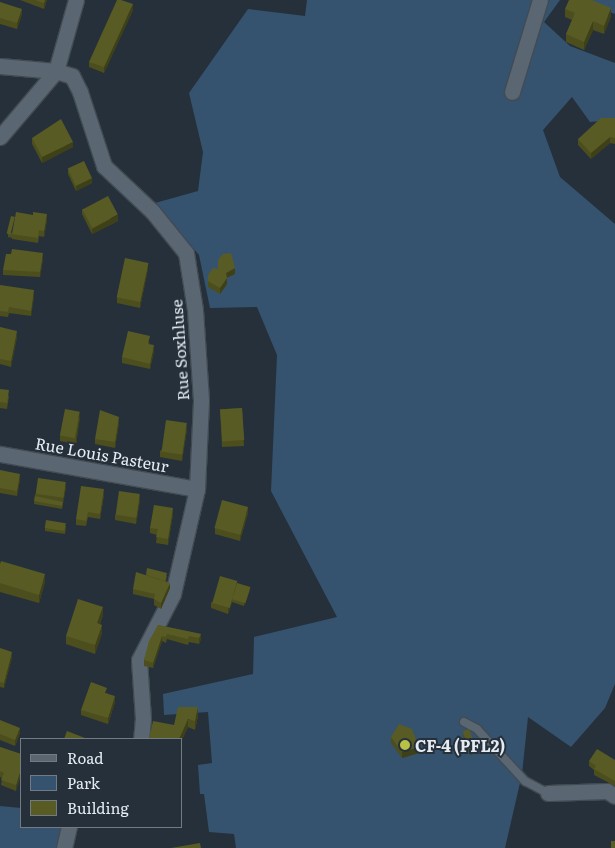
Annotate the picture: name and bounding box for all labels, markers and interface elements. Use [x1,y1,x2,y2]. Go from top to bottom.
street label: Rue Soxhluse [166,299,192,401]
street label: Rue Louis Pasteur [34,433,170,475]
place label: CF-4 (PFL2) [415,735,505,755]
legend [20,738,182,828]
marker: CF-4 (PFL2) [399,739,411,751]
text: Road [67,746,103,769]
text: Park [67,771,100,794]
text: Building [67,796,129,819]

